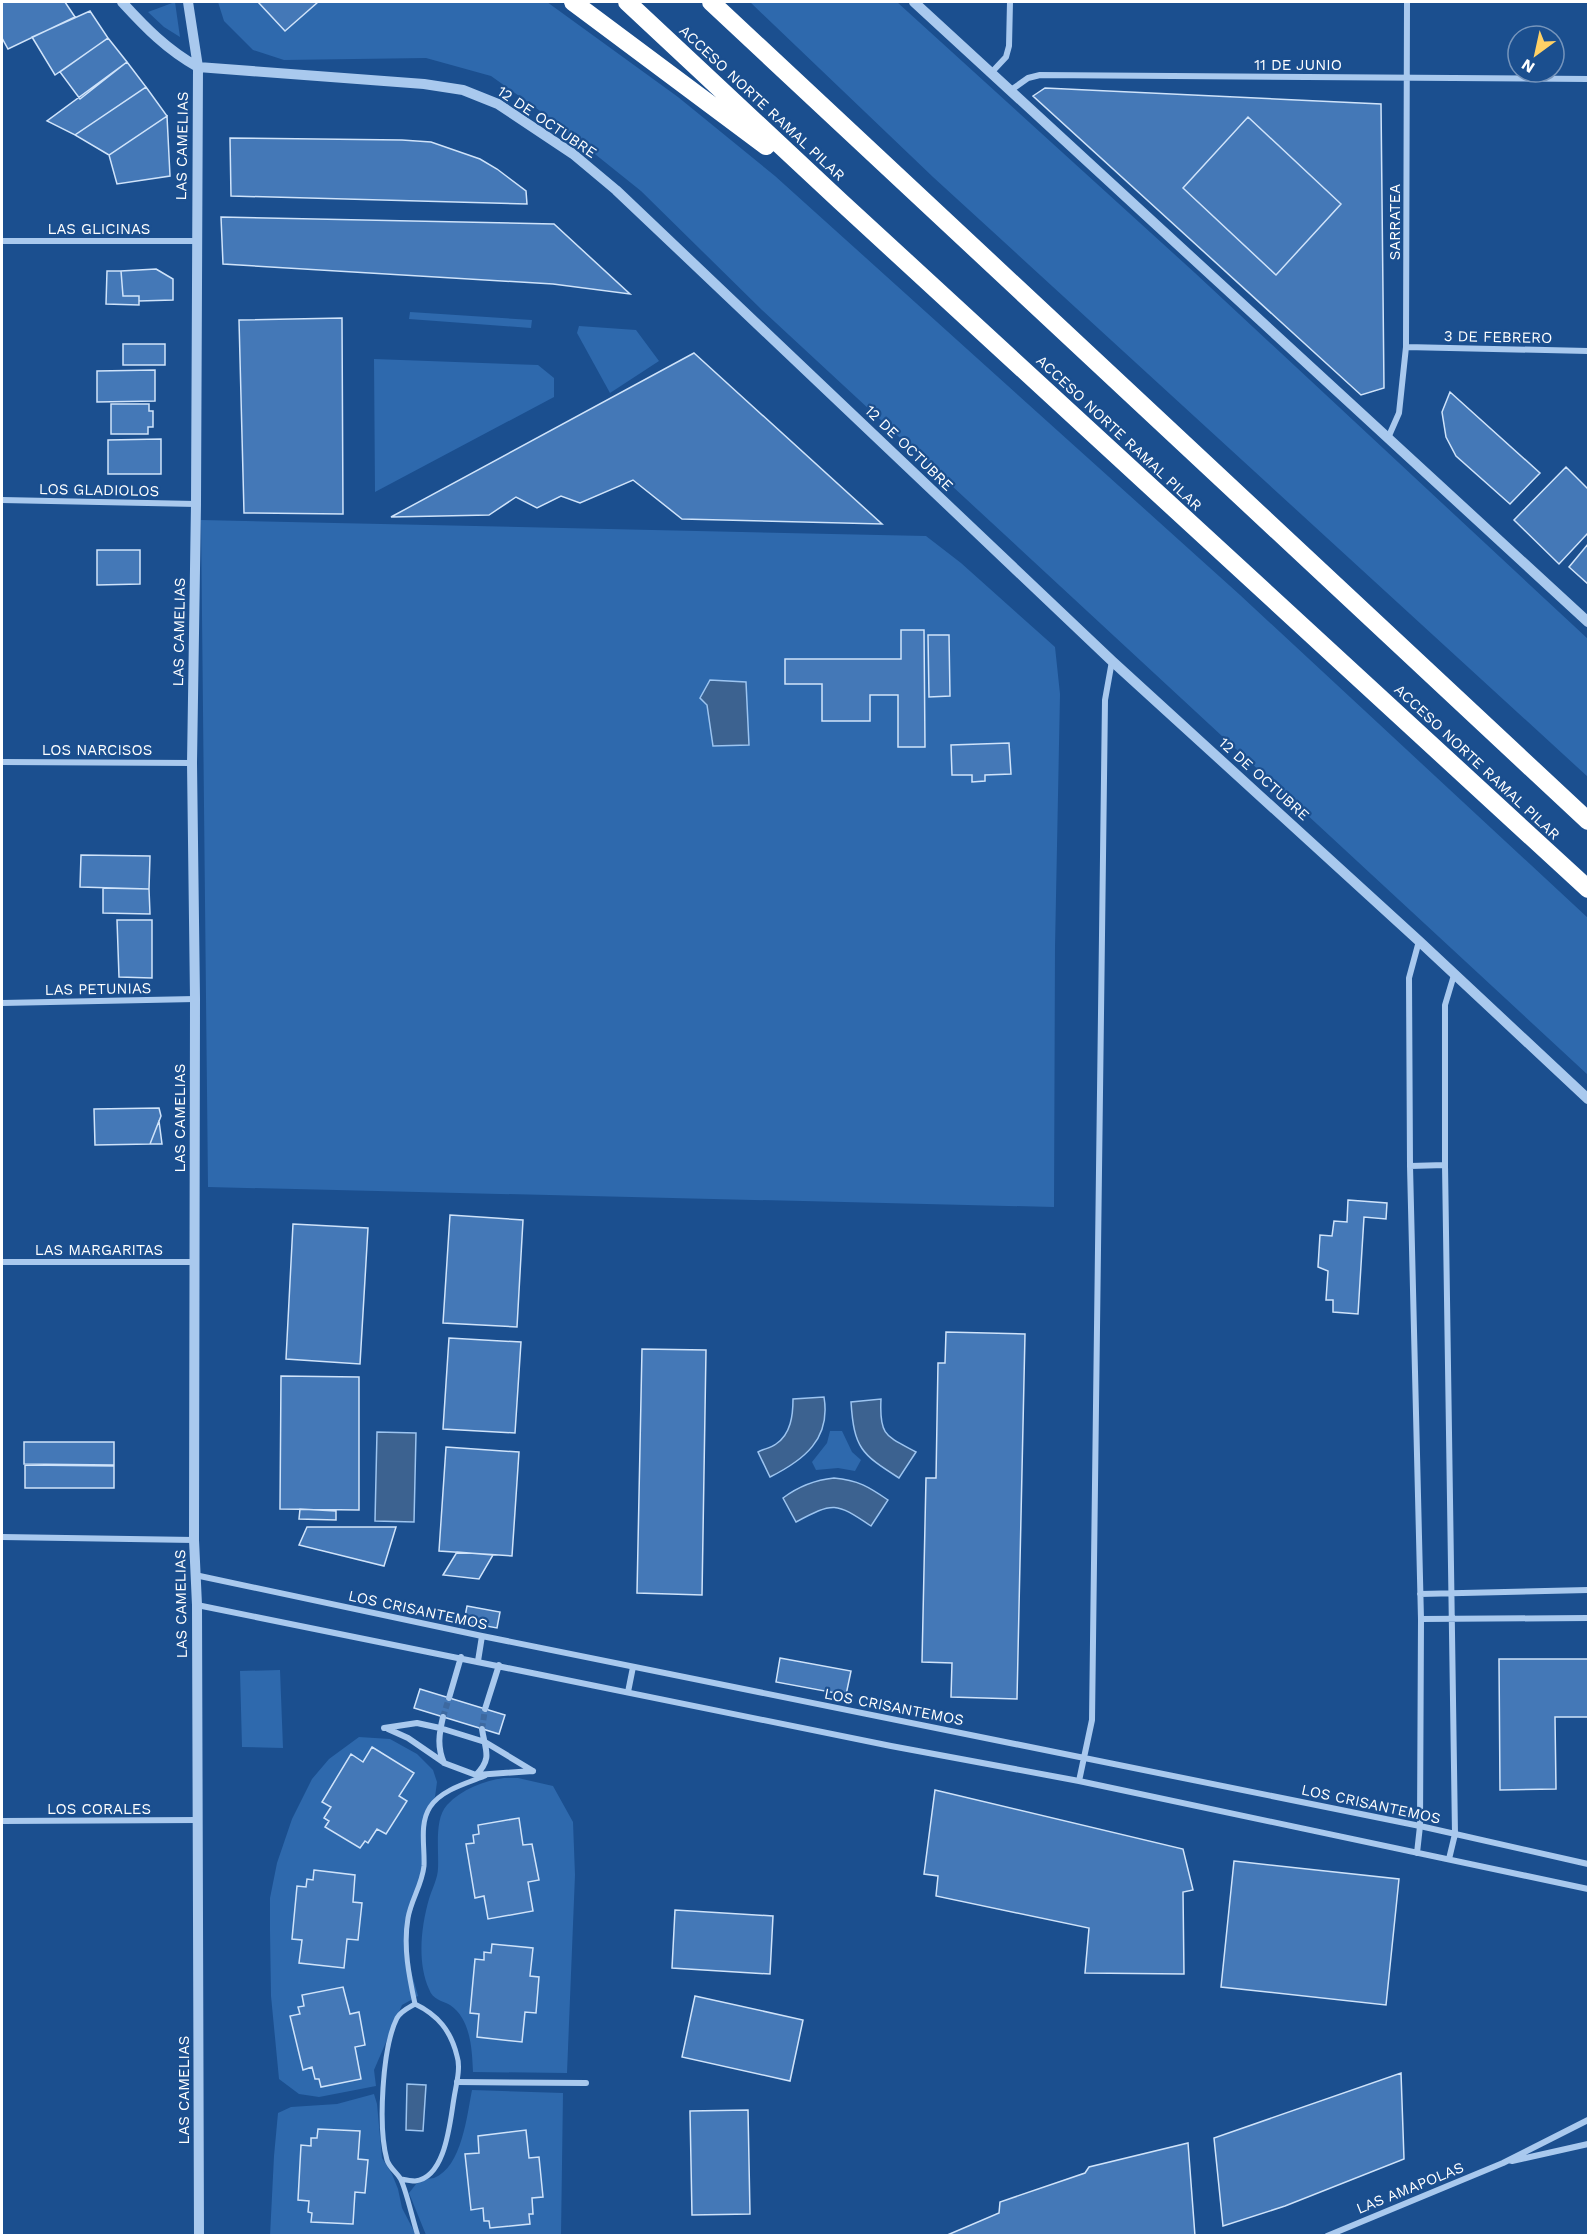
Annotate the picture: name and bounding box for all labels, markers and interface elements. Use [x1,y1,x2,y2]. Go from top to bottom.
street label: ACCESO NORTE RAMAL PILAR [675,21,849,185]
north arrow [1506,24,1566,84]
text: N [1518,55,1538,77]
street label: 11 DE JUNIO [1254,56,1342,74]
street label: 12 DE OCTUBRE [494,82,600,162]
street label: LAS CAMELIAS [172,91,192,201]
street label: SARRATEA [1386,184,1404,260]
street label: LAS GLICINAS [48,220,150,238]
street label: 3 DE FEBRERO [1444,327,1552,347]
street label: ACCESO NORTE RAMAL PILAR [1032,351,1206,515]
street label: 12 DE OCTUBRE [861,401,957,495]
street label: LOS GLADIOLOS [39,480,159,500]
street label: LAS CAMELIAS [169,577,189,687]
street label: ACCESO NORTE RAMAL PILAR [1390,680,1564,844]
street label: 12 DE OCTUBRE [1215,734,1313,824]
street label: LOS NARCISOS [42,741,152,759]
street label: LAS PETUNIAS [44,979,152,999]
street label: LAS CAMELIAS [171,1064,189,1172]
street label: LAS MARGARITAS [35,1241,163,1259]
street label: LAS CAMELIAS [171,1549,191,1659]
street label: LOS CRISANTEMOS [347,1586,489,1634]
street label: LOS CRISANTEMOS [823,1685,965,1729]
street label: LOS CRISANTEMOS [1300,1780,1442,1828]
street label: LOS CORALES [47,1800,151,1818]
street label: LAS CAMELIAS [175,2036,193,2144]
street label: LAS AMAPOLAS [1354,2158,1466,2218]

